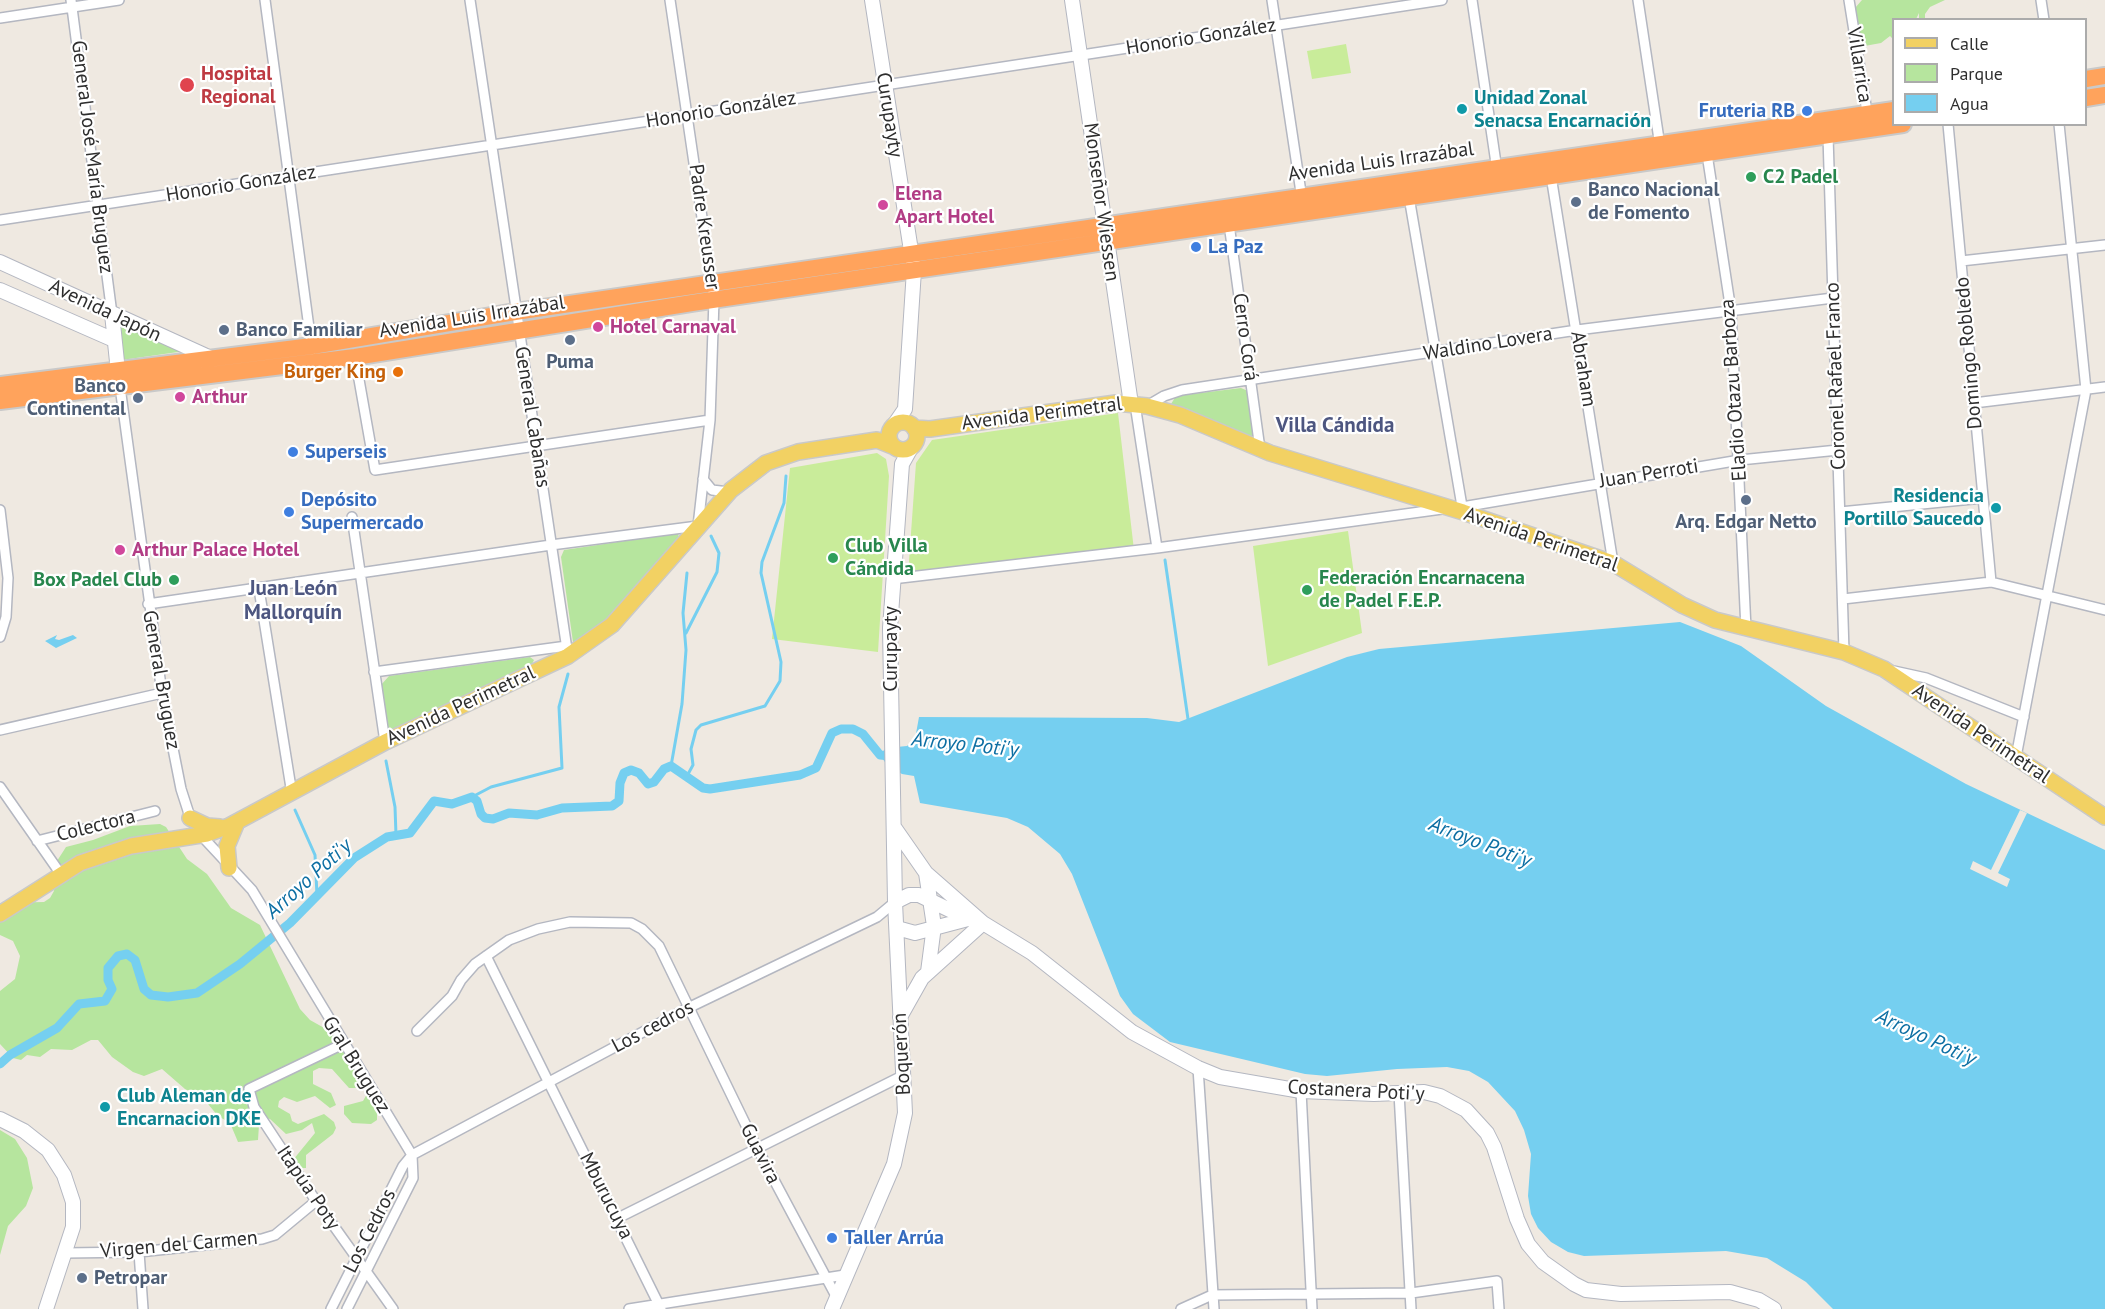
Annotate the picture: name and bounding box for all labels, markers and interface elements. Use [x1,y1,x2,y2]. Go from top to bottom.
street label: Honorio González [1124,13,1278,61]
legend [1892,18,2087,126]
street label: Villarrica [1841,25,1877,105]
text: Calle [1950,32,1989,55]
street label: General José María Bruguez [66,39,118,275]
place label: Hospital Regional [201,62,276,109]
text: Parque [1950,62,2003,85]
street label: Curupayty [870,71,908,159]
marker: Hospital Regional [178,76,196,94]
street label: Honorio González [644,86,798,134]
place label: Unidad Zonal Senacsa Encarnación [1474,86,1651,133]
text: Agua [1950,92,1989,115]
place label: Fruteria RB [1699,99,1795,123]
marker: Unidad Zonal Senacsa Encarnación [1455,102,1469,116]
marker: Fruteria RB [1800,104,1814,118]
street label: Monseñor Wiessen [1078,121,1124,283]
street label: Avenida Luis Irrazábal [1286,137,1476,187]
street label: Honorio González [164,160,318,208]
street label: Padre Kreusser [683,163,725,291]
place label: C2 Padel [1763,165,1838,189]
marker: C2 Padel [1744,170,1758,184]
place label: Banco Nacional de Fomento [1588,178,1719,225]
place label: Elena Apart Hotel [895,182,994,229]
marker: Banco Nacional de Fomento [1569,195,1583,209]
marker: Elena Apart Hotel [876,198,890,212]
place label: La Paz [1208,235,1263,259]
marker: La Paz [1189,240,1203,254]
street label: Avenida Japón [45,275,165,347]
street label: Domingo Robledo [1950,276,1988,430]
street label: Coronel Rafael Franco [1821,282,1851,470]
street label: Avenida Luis Irrazábal [378,290,566,344]
street label: Cerro Corá [1227,291,1263,383]
street label: Eladio Otazu Barboza [1716,298,1752,482]
place label: Hotel Carnaval [610,315,736,339]
place label: Banco Familiar [236,318,363,342]
marker: Hotel Carnaval [591,320,605,334]
street label: Waldino Lovera [1422,322,1554,366]
marker: Banco Familiar [217,323,231,337]
street label: Abraham [1565,329,1601,409]
marker: Puma [563,333,577,347]
street label: General Cabañas [509,345,555,489]
place label: Puma [546,350,594,374]
place label: Burger King [284,360,386,384]
marker: Burger King [391,365,405,379]
place label: Banco Continental [27,374,126,421]
place label: Arthur [192,385,247,409]
marker: Arthur [173,390,187,404]
marker: Banco Continental [131,391,145,405]
street label: Avenida Perimetral [960,392,1124,436]
district label: Villa Cándida [1276,413,1394,439]
place label: Superseis [305,440,387,464]
marker: Superseis [286,445,300,459]
street label: Juan Perroti [1598,454,1700,494]
place label: Residencia Portillo Saucedo [1844,484,1984,531]
place label: Depósito Supermercado [301,488,424,535]
marker: Arq. Edgar Netto [1739,493,1753,507]
marker: Residencia Portillo Saucedo [1989,501,2003,515]
street label: Avenida Perimetral [1461,502,1621,578]
marker: Depósito Supermercado [282,505,296,519]
place label: Arq. Edgar Netto [1675,510,1817,534]
place label: Club Villa Cándida [845,534,928,581]
place label: Arthur Palace Hotel [132,538,299,562]
marker: Arthur Palace Hotel [113,543,127,557]
marker: Club Villa Cándida [826,551,840,565]
place label: Federación Encarnacena de Padel F.E.P. [1319,566,1525,613]
place label: Box Padel Club [33,568,162,592]
marker: Box Padel Club [167,573,181,587]
district label: Juan León Mallorquín [244,576,342,626]
marker: Federación Encarnacena de Padel F.E.P. [1300,583,1314,597]
street label: Curupayty [879,606,903,692]
street label: General Bruguez [137,608,185,752]
street label: Avenida Perimetral [383,661,539,751]
street label: Avenida Perimetral [1907,679,2055,789]
water label: Arroyo Poti'y [910,727,1020,763]
street label: Colectora [54,805,138,847]
water label: Arroyo Poti'y [1425,812,1535,874]
water label: Arroyo Poti'y [261,834,357,924]
street label: Los cedros [608,995,698,1059]
water label: Arroyo Poti'y [1872,1004,1980,1072]
street label: Gral Bruguez [317,1012,395,1118]
street label: Boquerón [888,1012,916,1096]
street label: Costanera Poti'y [1287,1075,1425,1107]
place label: Club Aleman de Encarnacion DKE [117,1084,261,1131]
marker: Club Aleman de Encarnacion DKE [98,1100,112,1114]
street label: Guavira [735,1120,785,1188]
street label: Itapúa Poty [271,1141,345,1235]
street label: Mburucuya [574,1149,638,1243]
street label: Los Cedros [339,1185,401,1277]
street label: Virgen del Carmen [99,1226,259,1264]
place label: Taller Arrúa [844,1226,944,1250]
marker: Taller Arrúa [825,1231,839,1245]
place label: Petropar [94,1266,167,1290]
marker: Petropar [75,1271,89,1285]

